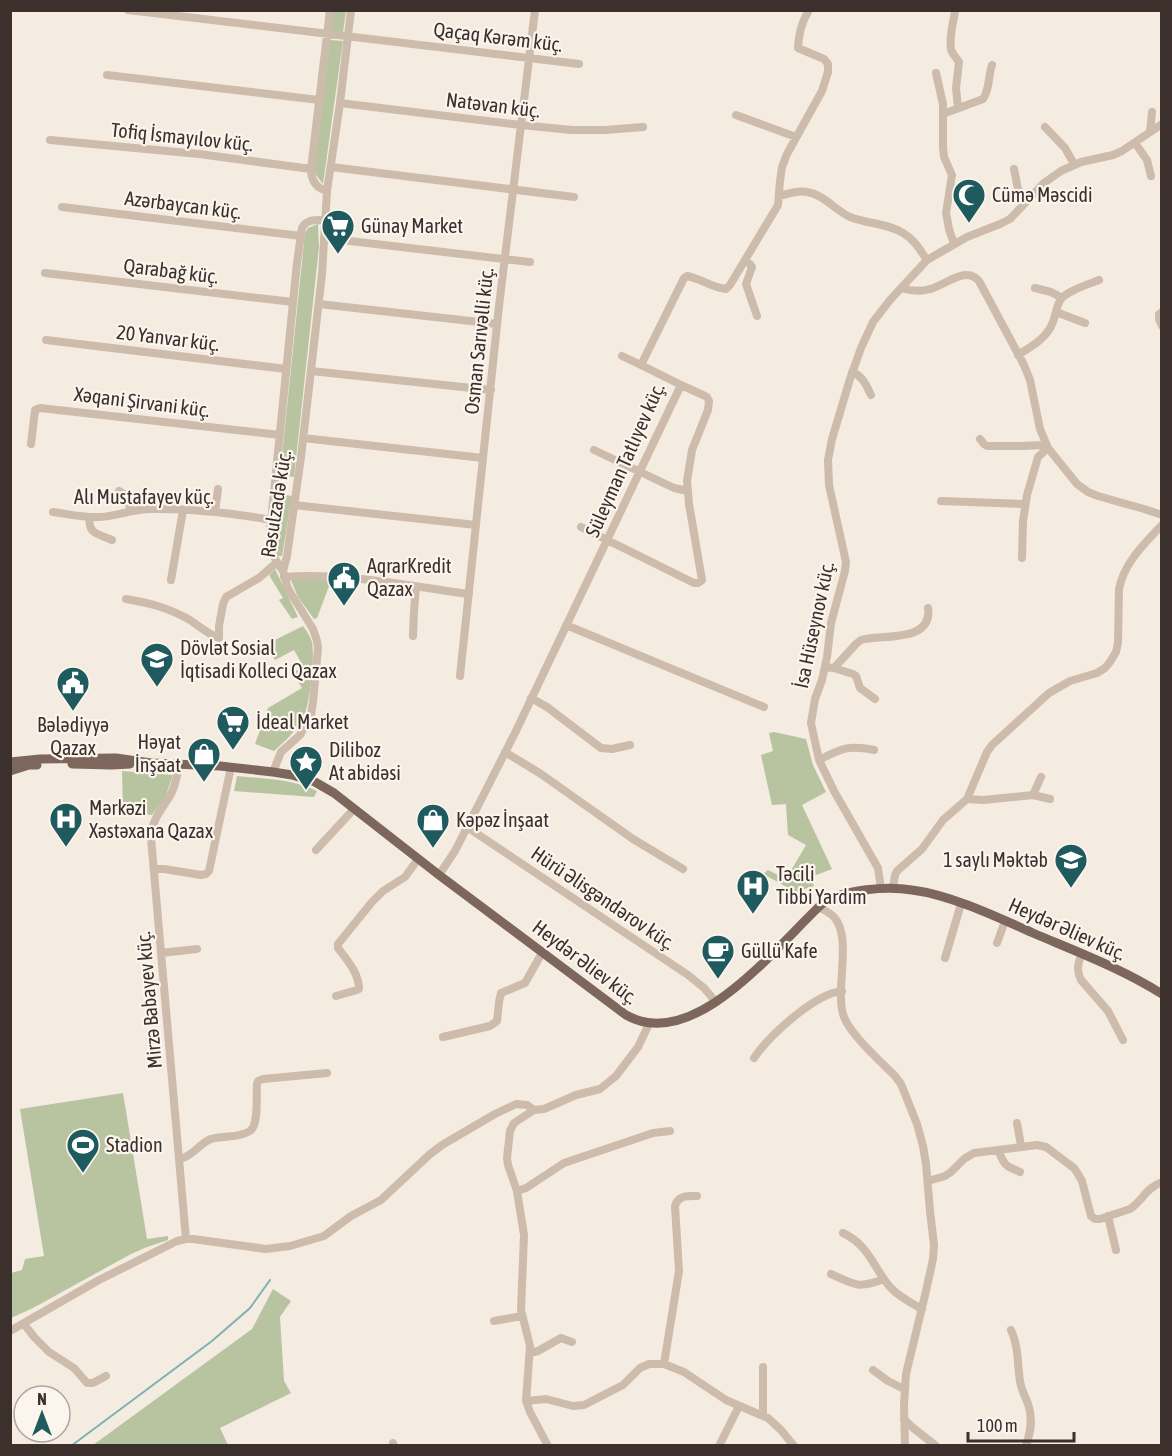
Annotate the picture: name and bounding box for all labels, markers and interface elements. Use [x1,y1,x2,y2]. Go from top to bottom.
street label: Qaçaq Kərəm küç. [432,17,564,56]
street label: Natəvan küç. [445,87,541,122]
street label: Tofiq İsmayılov küç. [110,118,254,155]
mosque icon: Cümə Məscidi [951,177,987,224]
place label: Cümə Məscidi [992,183,1093,206]
street label: Azərbaycan küç. [124,186,243,223]
supermarket icon: Günay Market [320,208,356,255]
place label: Günay Market [361,214,463,237]
street label: Qarabağ küç. [122,253,220,288]
street label: Osman Sarıvəlli küç. [459,266,498,416]
street label: 20 Yanvar küç. [115,320,221,355]
street label: Süleyman Tatlıyev küç. [580,379,669,540]
street label: Xəqani Şirvani küç. [73,382,211,421]
street label: Rəsulzadə küç. [256,449,295,559]
street label: Alı Mustafayev küç. [74,485,214,508]
place label: AqrarKredit Qazax [367,554,452,600]
street label: İsa Hüseynov küç. [789,559,838,690]
public building icon: AqrarKredit Qazax [326,560,362,607]
place label: Dövlət Sosial İqtisadi Kolleci Qazax [180,636,337,682]
school or university icon: Dövlət Sosial İqtisadi Kolleci Qazax [139,641,175,688]
public building icon: Bələdiyyə Qazax [55,665,91,712]
supermarket icon: İdeal Market [215,704,251,751]
place label: İdeal Market [256,710,349,733]
place label: Bələdiyyə Qazax [37,713,109,759]
place label: Həyat İnşaat [135,730,181,776]
shop icon: Həyat İnşaat [186,736,222,783]
place label: Diliboz At abidəsi [329,738,401,784]
place icon: Diliboz At abidəsi [288,744,324,791]
place label: Mərkəzi Xəstəxana Qazax [89,796,213,842]
hospital icon: Mərkəzi Xəstəxana Qazax [48,801,84,848]
shop icon: Kəpəz İnşaat [415,802,451,849]
place label: Kəpəz İnşaat [456,808,549,831]
street label: Hürü Əlisgəndərov küç. [527,841,679,954]
school or university icon: 1 saylı Məktəb [1053,842,1089,889]
place label: 1 saylı Məktəb [943,848,1048,871]
place label: Təcili Tibbi Yardım [776,862,867,908]
hospital icon: Təcili Tibbi Yardım [735,868,771,915]
street label: Heydər Əliev küç. [1005,893,1129,965]
street label: Heydər Əliev küç. [528,915,642,1008]
street label: Mirzə Babayev küç. [131,930,166,1070]
cafe icon: Güllü Kafe [700,933,736,980]
place label: Güllü Kafe [741,939,818,962]
sports icon: Stadion [65,1127,101,1174]
place label: Stadion [106,1133,163,1156]
north arrow [12,1384,72,1444]
text: N [37,1390,47,1408]
scale bar [968,1405,1074,1443]
text: 100 m [977,1415,1018,1436]

